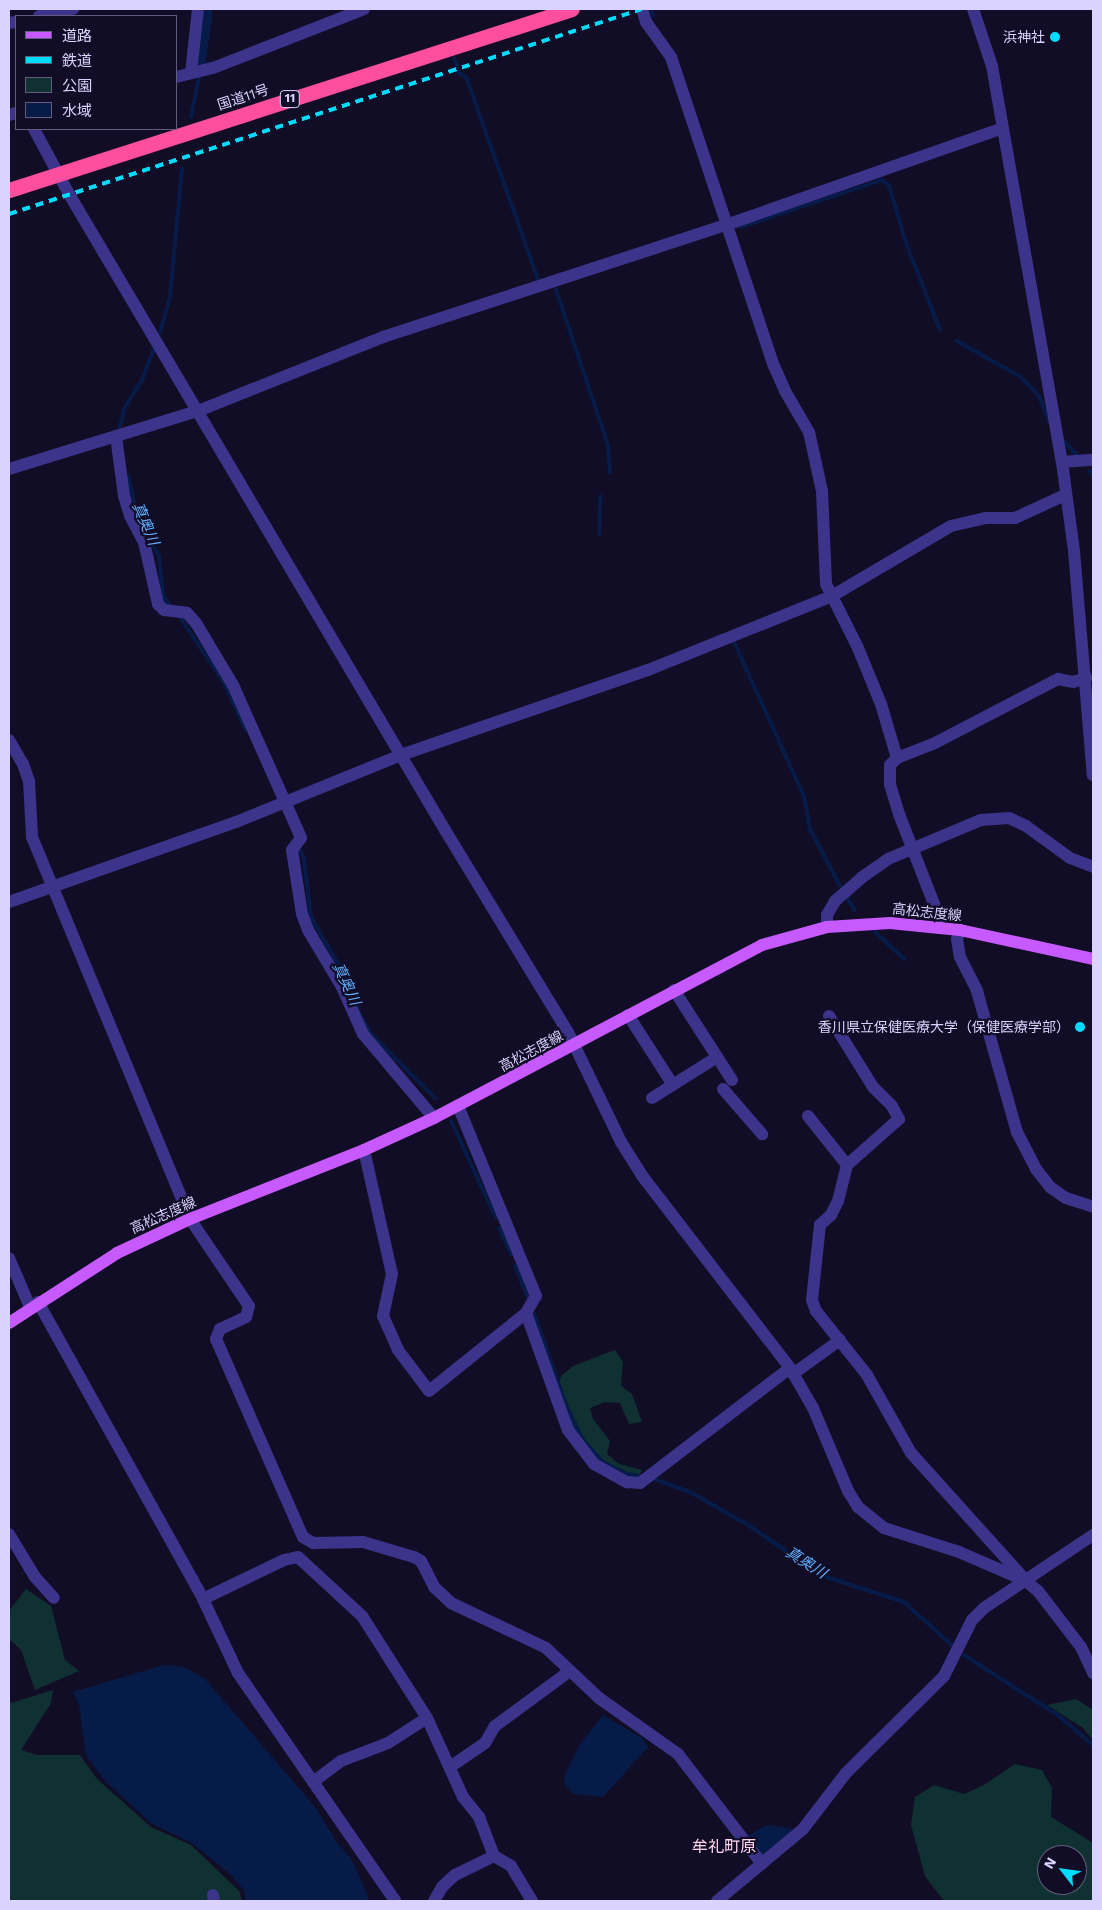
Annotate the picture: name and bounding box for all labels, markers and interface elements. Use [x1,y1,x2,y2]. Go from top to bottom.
legend [15,15,178,130]
text: 道路 [62,27,92,45]
place label: 浜神社 [1003,29,1045,45]
marker: 浜神社 [1049,31,1061,43]
text: 鉄道 [62,52,92,70]
text: 公園 [62,77,92,95]
street label: 国道11号 [215,81,271,113]
road number: 11 [279,90,301,108]
text: 水域 [62,102,92,120]
water label: 真奥川 [128,500,162,548]
street label: 高松志度線 [891,900,963,924]
water label: 真奥川 [328,960,364,1008]
place label: 香川県立保健医療大学（保健医療学部） [818,1019,1070,1035]
marker: 香川県立保健医療大学（保健医療学部） [1074,1021,1086,1033]
street label: 高松志度線 [496,1027,566,1075]
street label: 高松志度線 [128,1193,198,1237]
water label: 真奥川 [782,1543,830,1583]
district label: 牟礼町原 [692,1837,756,1857]
north arrow [1037,1845,1087,1895]
text: N [1040,1855,1059,1871]

